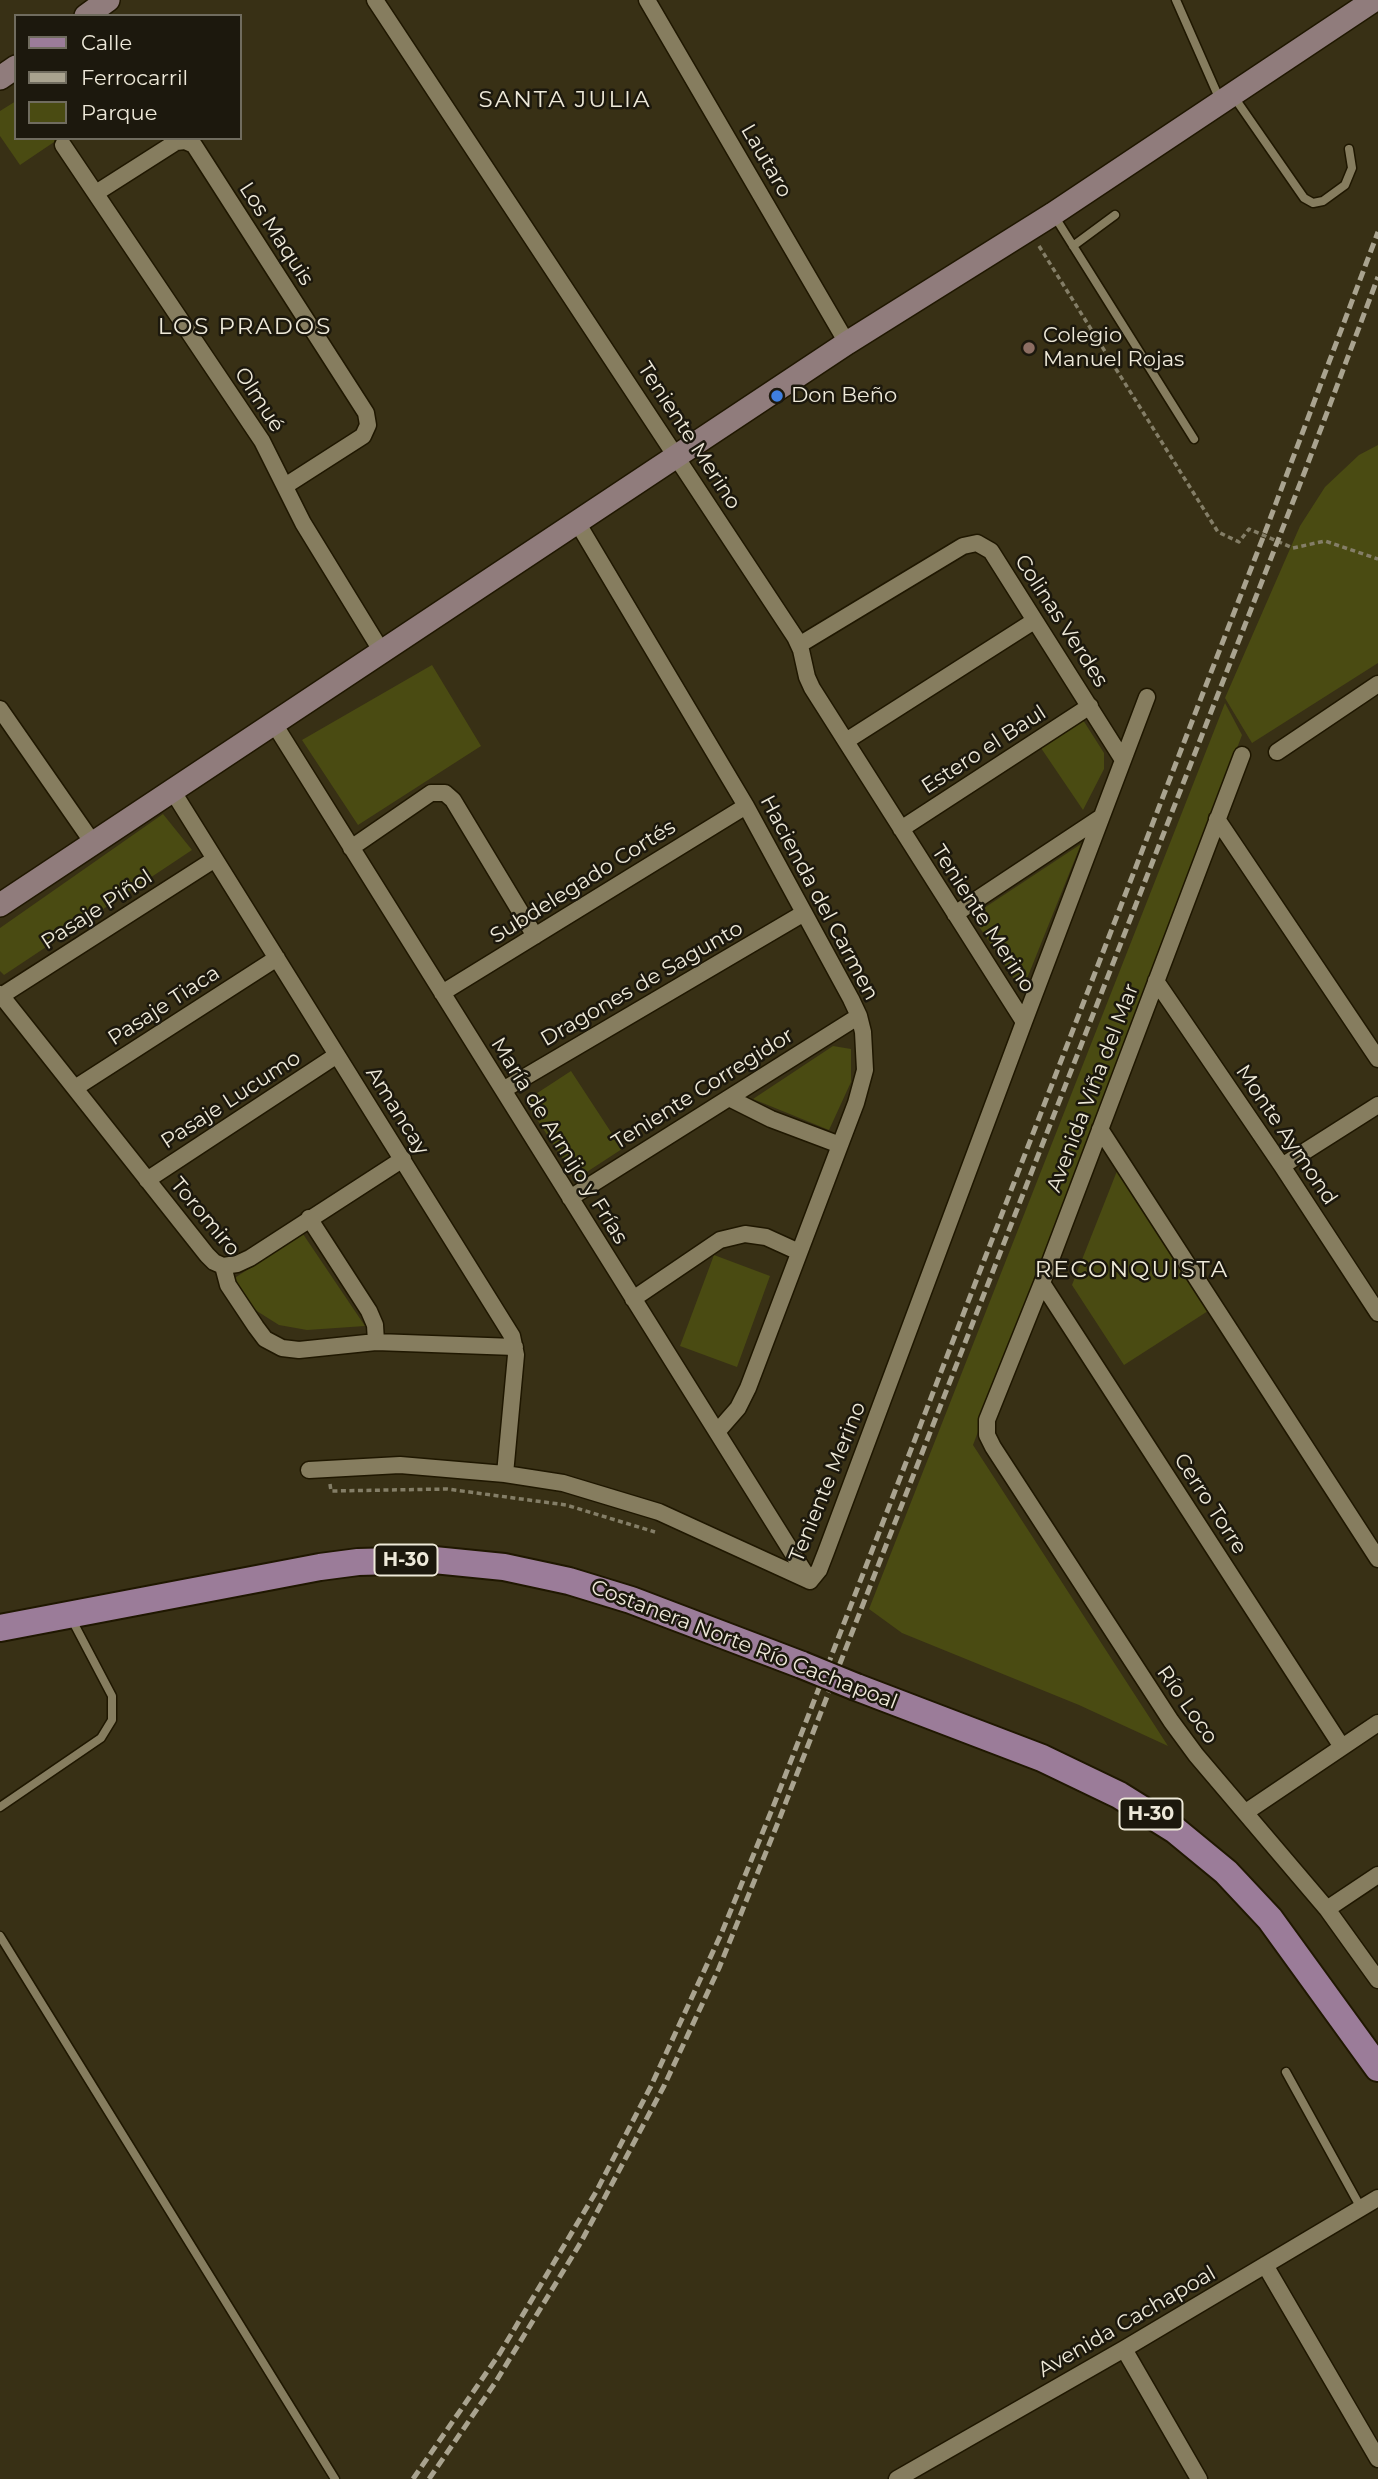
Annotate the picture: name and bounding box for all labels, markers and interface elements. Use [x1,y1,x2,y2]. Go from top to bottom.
legend [14,14,242,140]
text: Calle [81,30,132,55]
text: Ferrocarril [81,65,188,90]
district label: SANTA JULIA [480,86,650,114]
text: Parque [81,100,157,125]
street label: Lautaro [735,120,797,202]
street label: Los Maquis [233,178,319,290]
district label: LOS PRADOS [159,313,331,341]
place label: Colegio Manuel Rojas [1043,323,1184,373]
marker: Colegio Manuel Rojas [1021,340,1037,356]
street label: Teniente Merino [632,358,746,514]
street label: Olmué [229,363,289,437]
place label: Don Beño [791,383,897,409]
marker: Don Beño [769,388,785,404]
street label: Colinas Verdes [1009,550,1113,692]
street label: Estero el Baul [917,700,1051,800]
street label: Hacienda del Carmen [754,791,884,1005]
street label: Subdelegado Cortés [486,815,680,949]
street label: Teniente Merino [926,841,1040,997]
street label: Pasaje Piñol [37,865,157,955]
street label: Dragones de Sagunto [536,916,748,1052]
street label: Pasaje Tiaca [103,961,225,1051]
street label: Avenida Viña del Mar [1042,980,1144,1196]
street label: Teniente Corregidor [608,1023,798,1155]
street label: María de Armijo y Frías [485,1033,633,1249]
street label: Pasaje Lucumo [156,1045,306,1155]
street label: Monte Aymond [1230,1060,1342,1210]
street label: Amancay [360,1062,434,1160]
street label: Toromiro [165,1173,245,1261]
district label: RECONQUISTA [1036,1256,1228,1284]
street label: Teniente Merino [784,1398,872,1566]
street label: Cerro Torre [1168,1449,1252,1559]
road number: H-30 [374,1544,438,1576]
street label: Costanera Norte Río Cachapoal [587,1575,901,1715]
street label: Río Loco [1151,1661,1223,1749]
road number: H-30 [1120,1798,1182,1830]
street label: Avenida Cachapoal [1034,2261,1220,2383]

